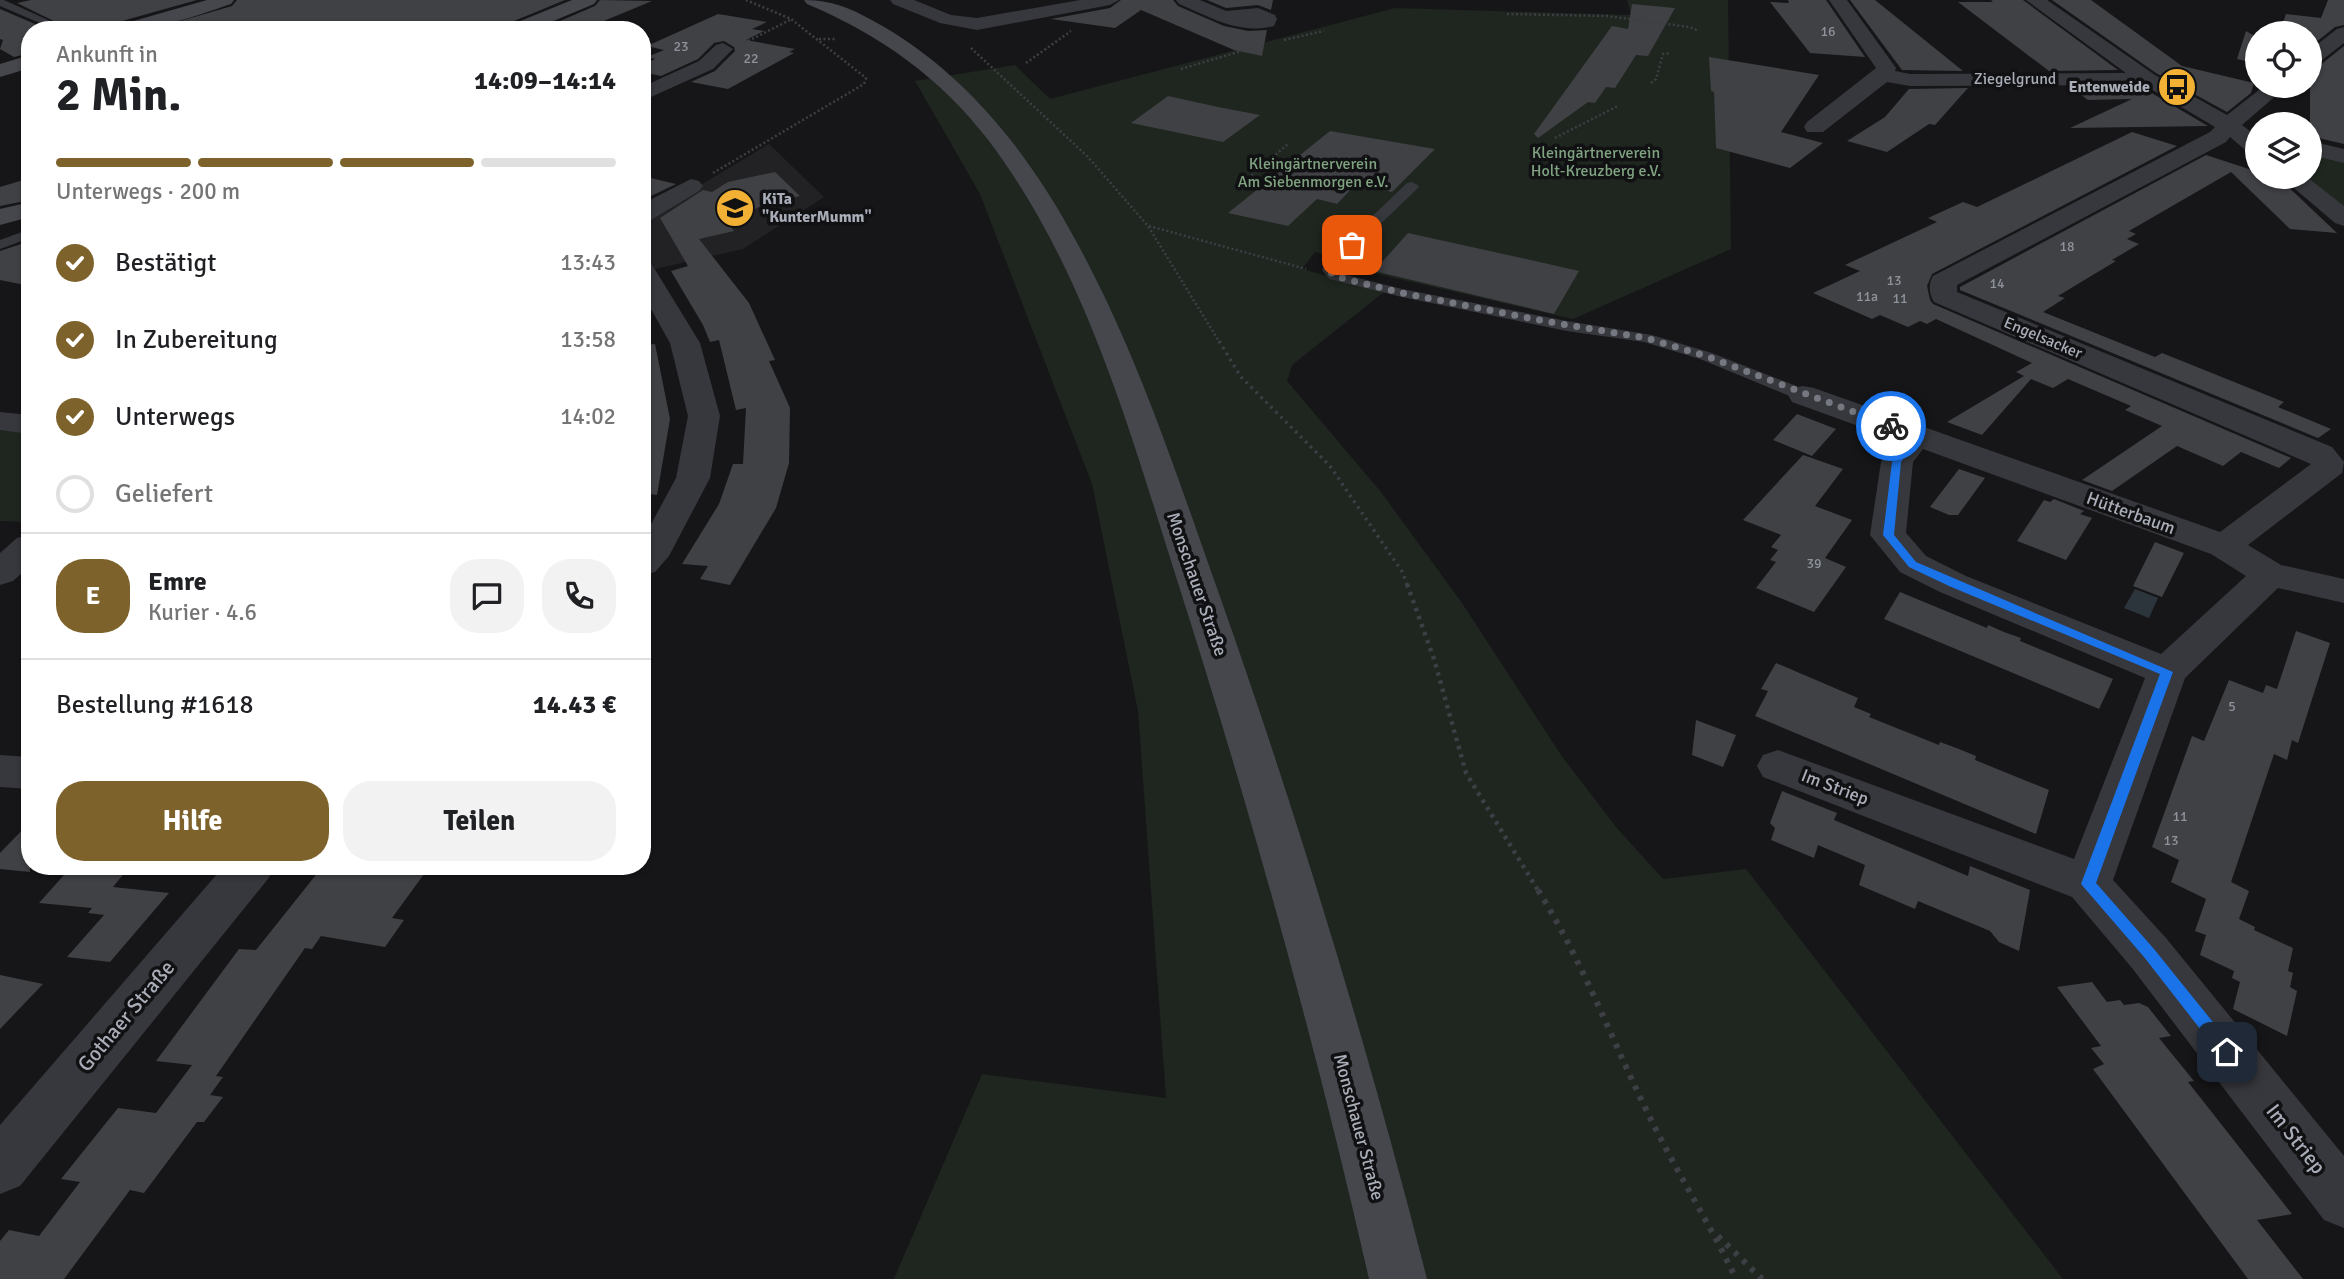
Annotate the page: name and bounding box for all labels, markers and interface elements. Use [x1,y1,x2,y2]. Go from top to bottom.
map controls [2245,21,2322,189]
button: locate [2245,21,2322,98]
house number: 16 [1820,23,1836,40]
house number: 23 [673,38,689,55]
text: Ankunft in [56,40,158,69]
house number: 22 [743,50,759,67]
text: 14:09–14:14 [474,65,616,97]
bus stop icon: Entenweide [2156,66,2198,108]
text: 2 Min. [56,67,181,123]
street label: Ziegelgrund [1974,69,2056,89]
place label: Entenweide [2068,77,2150,97]
button: layers [2245,112,2322,189]
park label: Kleingärtnerverein Holt-Kreuzberg e.V. [1531,143,1661,181]
park label: Kleingärtnerverein Am Siebenmorgen e.V. [1238,154,1388,192]
text: Unterwegs · 200 m [56,177,240,206]
school or university icon: KiTa "KunterMumm" [714,187,756,229]
place label: KiTa "KunterMumm" [762,189,872,227]
pin [1322,215,1382,275]
icon: bag [1333,226,1371,264]
house number: 18 [2059,238,2075,255]
icon: check [56,244,94,282]
text: Bestätigt [115,247,216,279]
text: 13:43 [560,248,616,277]
house number: 13 [1886,272,1902,289]
house number: 14 [1989,275,2005,292]
house number: 11a [1856,288,1878,305]
house number: 11 [1892,290,1908,307]
street label: Engelsacker [2001,313,2085,363]
icon: check [56,321,94,359]
text: In Zubereitung [115,324,278,356]
text: 13:58 [560,325,616,354]
courier [1856,391,1926,461]
icon: check [56,398,94,436]
text: Unterwegs [115,401,235,433]
text: 14:02 [560,402,616,431]
icon: bike [1872,407,1910,445]
text: Geliefert [115,478,213,510]
street label: Hütterbaum [2084,487,2178,539]
street label: Monschauer Straße [1162,509,1232,659]
house number: 39 [1806,555,1822,572]
button: chat [450,559,524,633]
button: phone [542,559,616,633]
text: Emre [148,566,207,598]
text: E [86,580,100,612]
text: Kurier · 4.6 [148,598,257,627]
text: Bestellung #1618 [56,689,253,721]
text: 14.43 € [533,689,616,721]
house number: 5 [2228,698,2236,715]
street label: Im Striep [1798,764,1872,810]
button: Hilfe [56,781,329,861]
button: Teilen [343,781,616,861]
house number: 11 [2172,808,2188,825]
house number: 13 [2163,832,2179,849]
street label: Gothaer Straße [72,955,180,1077]
pin [2197,1022,2257,1082]
icon: home [2208,1033,2246,1071]
street label: Monschauer Straße [1329,1051,1389,1203]
street label: Im Striep [2261,1099,2331,1179]

